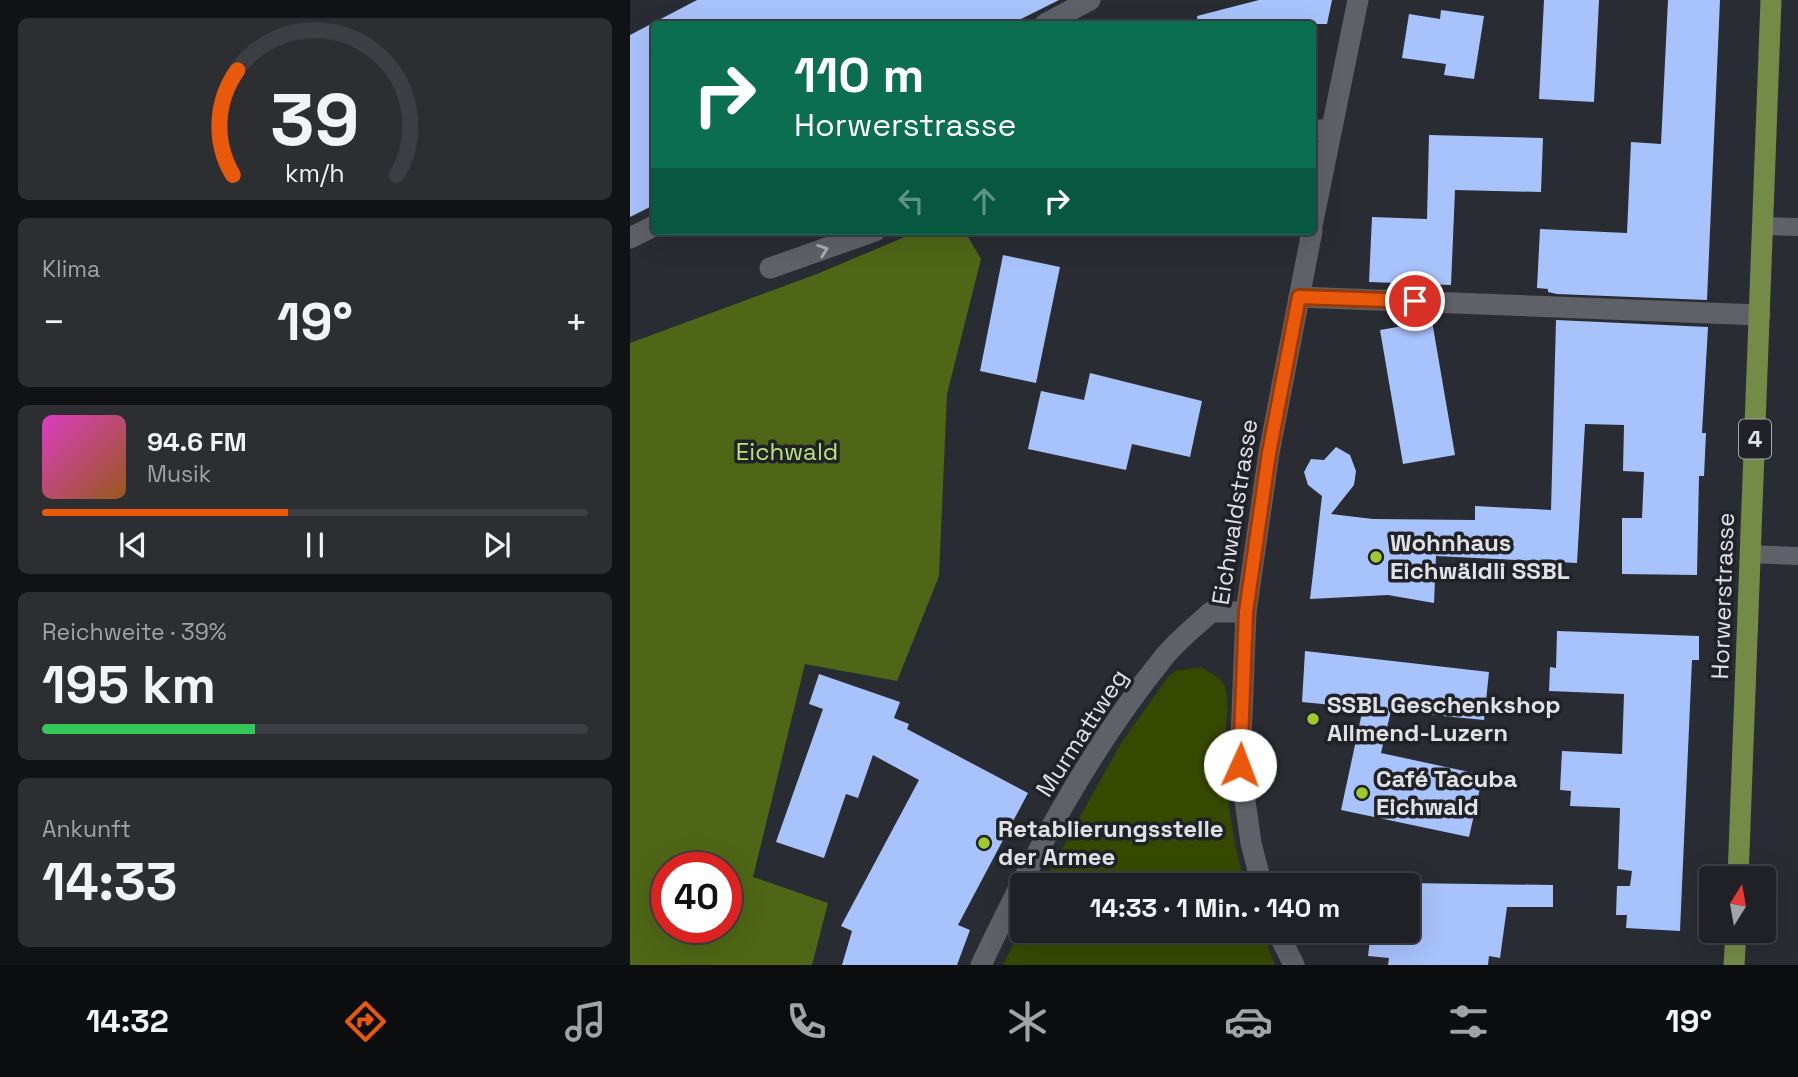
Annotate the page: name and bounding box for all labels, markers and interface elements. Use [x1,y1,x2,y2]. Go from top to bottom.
text: 110 m [794,44,924,106]
icon: right [679,49,770,140]
text: 39 [270,73,360,166]
text: Horwerstrasse [794,105,1017,145]
text: km/h [285,157,345,189]
icon: left [892,182,930,220]
icon: ahead [965,182,1003,220]
icon: right [1038,182,1076,220]
one-way arrow [816,244,828,258]
text: Klima [42,254,100,284]
pin [1385,271,1445,331]
icon: arrive [1396,282,1434,320]
text: 19° [277,289,353,355]
text: − [42,298,66,346]
text: + [564,298,588,346]
street label: Eichwaldstrasse [1205,417,1265,607]
road number: 4 [1739,420,1771,458]
text: 94.6 FM [147,425,247,459]
park label: Eichwald [736,436,838,467]
text: Musik [147,459,211,489]
street label: Horwerstrasse [1704,512,1741,680]
icon: previous [114,526,152,564]
icon: pause [296,526,334,564]
icon: next [478,526,516,564]
place label: Wohnhaus Eichwäldli SSBL [1390,527,1570,586]
marker: Wohnhaus Eichwäldli SSBL [1368,549,1384,565]
text: Reichweite · 39% [42,617,227,647]
text: 195 km [42,652,216,718]
street label: Murmattweg [1029,663,1134,803]
place label: SSBL Geschenkshop Allmend-Luzern [1327,689,1561,748]
marker: SSBL Geschenkshop Allmend-Luzern [1305,711,1321,727]
position arrow [1203,728,1277,802]
place label: Café Tacuba Eichwald [1376,763,1518,822]
marker: Café Tacuba Eichwald [1354,785,1370,801]
place label: Retablierungsstelle der Armee [998,813,1224,872]
text: Ankunft [42,814,131,844]
marker: Retablierungsstelle der Armee [976,835,992,851]
text: 14:33 [42,849,177,915]
speed limit sign: 40 [651,852,742,943]
north arrow [1699,866,1776,943]
map controls [1699,866,1776,943]
text: 14:33 · 1 Min. · 140 m [1090,891,1340,925]
icon: directions [341,997,390,1046]
icon: music [561,997,610,1046]
icon: phone [782,997,831,1046]
icon: climate [1003,997,1052,1046]
icon: car [1224,997,1273,1046]
icon: filters [1444,997,1493,1046]
text: 14:32 [86,1001,169,1041]
text: 19° [1665,1001,1712,1041]

